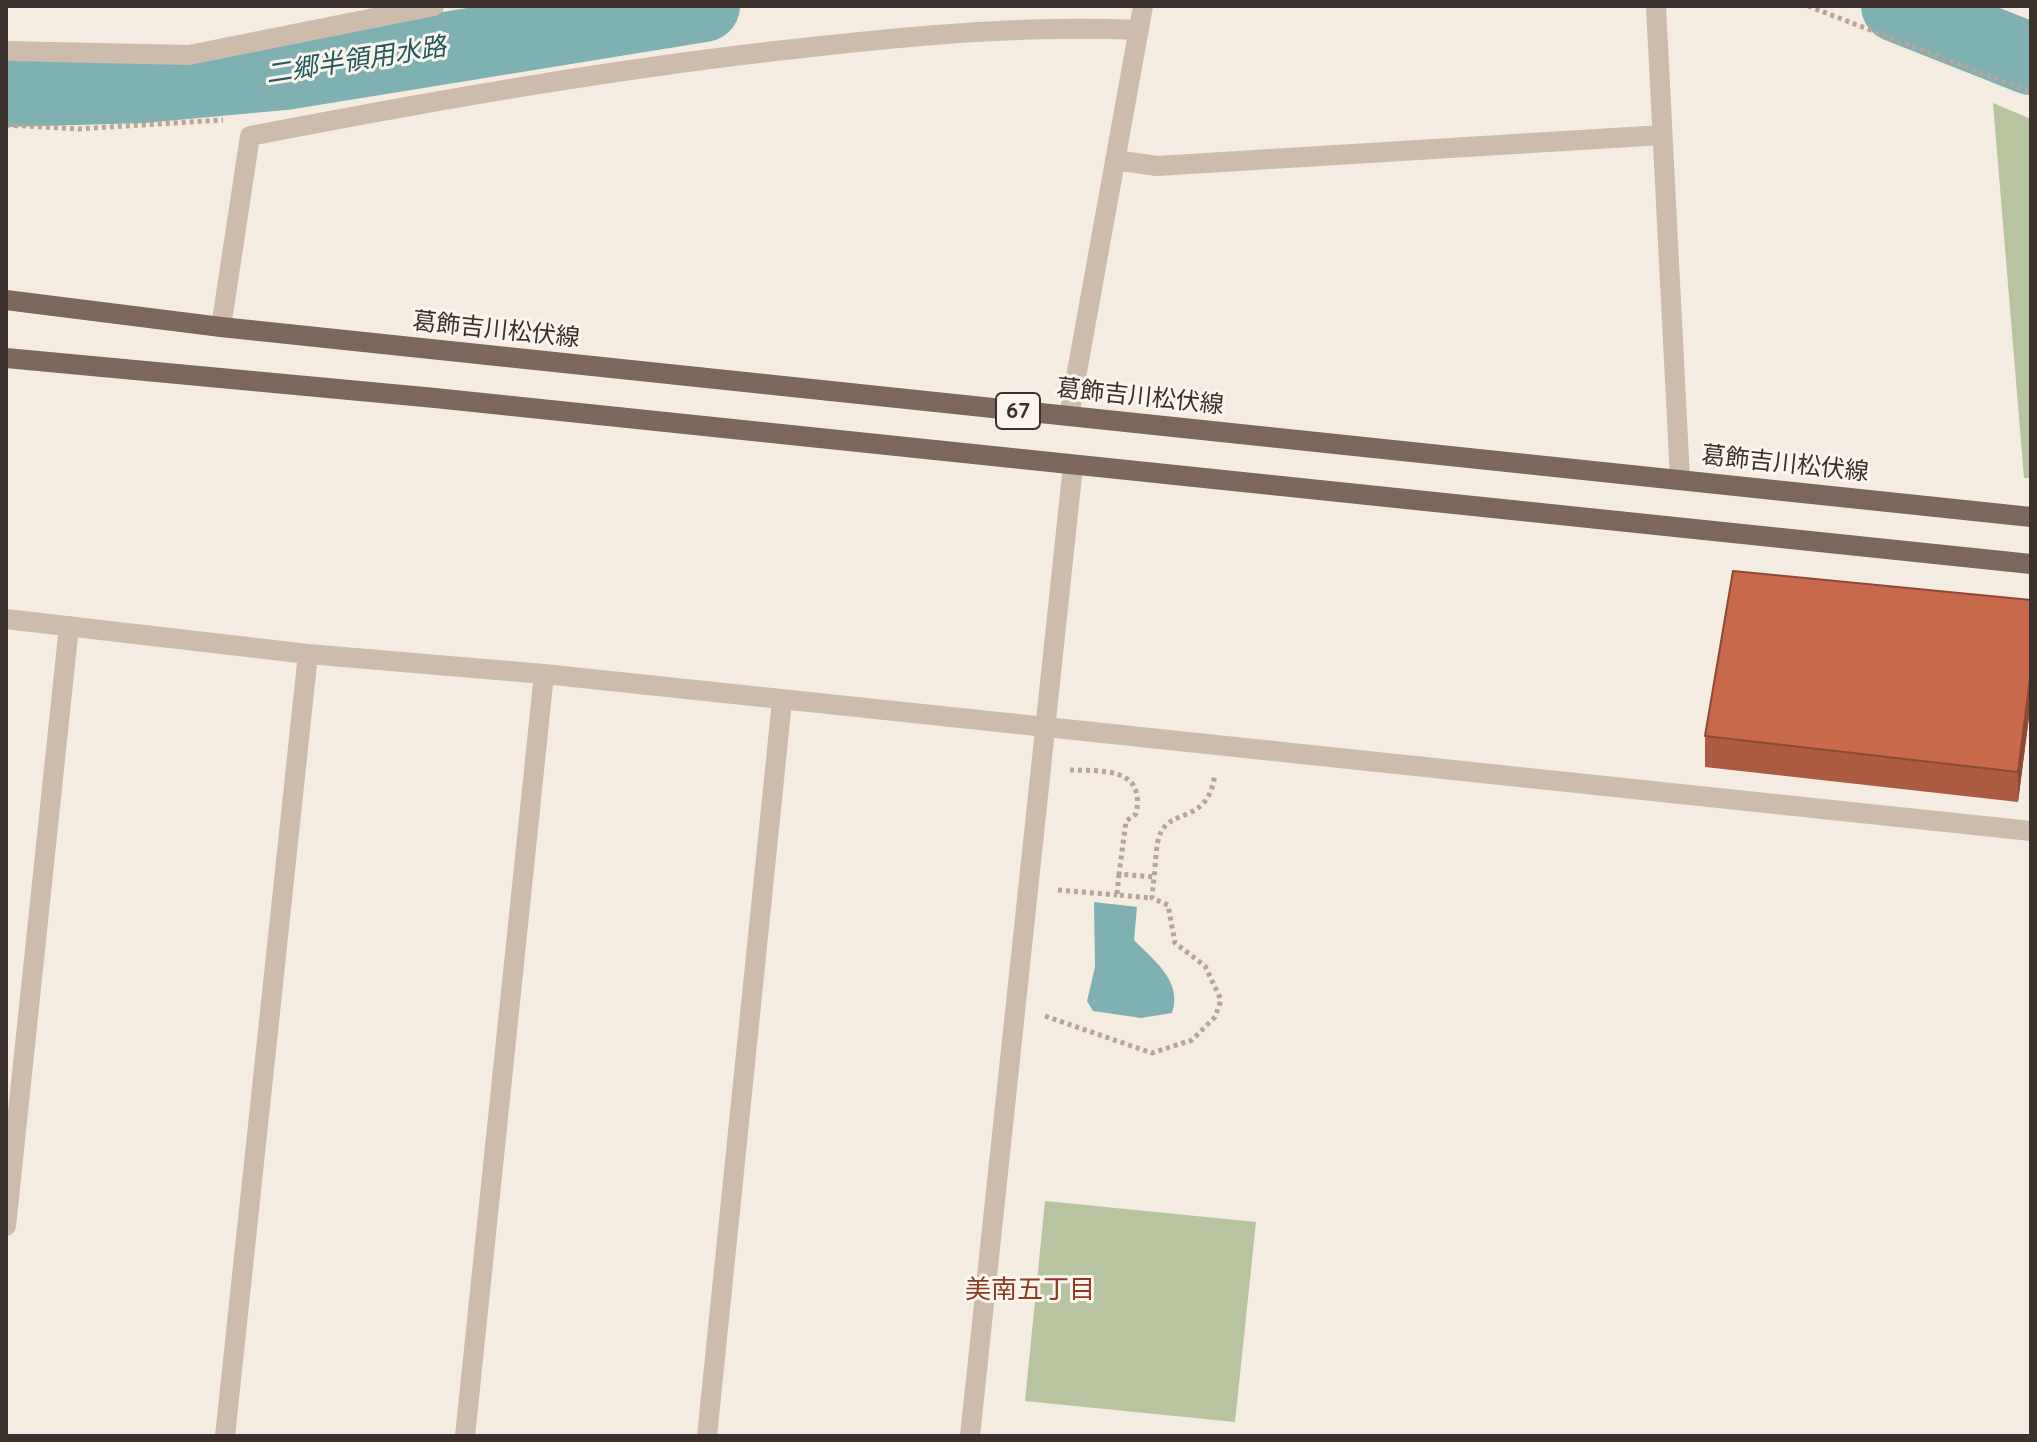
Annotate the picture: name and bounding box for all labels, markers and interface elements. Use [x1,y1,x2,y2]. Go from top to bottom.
water label: 二郷半領用水路 [264,31,448,91]
street label: 葛飾吉川松伏線 [411,307,581,353]
street label: 葛飾吉川松伏線 [1055,374,1225,420]
road number: 67 [996,393,1040,429]
street label: 葛飾吉川松伏線 [1700,441,1870,487]
district label: 美南五丁目 [965,1274,1095,1306]

